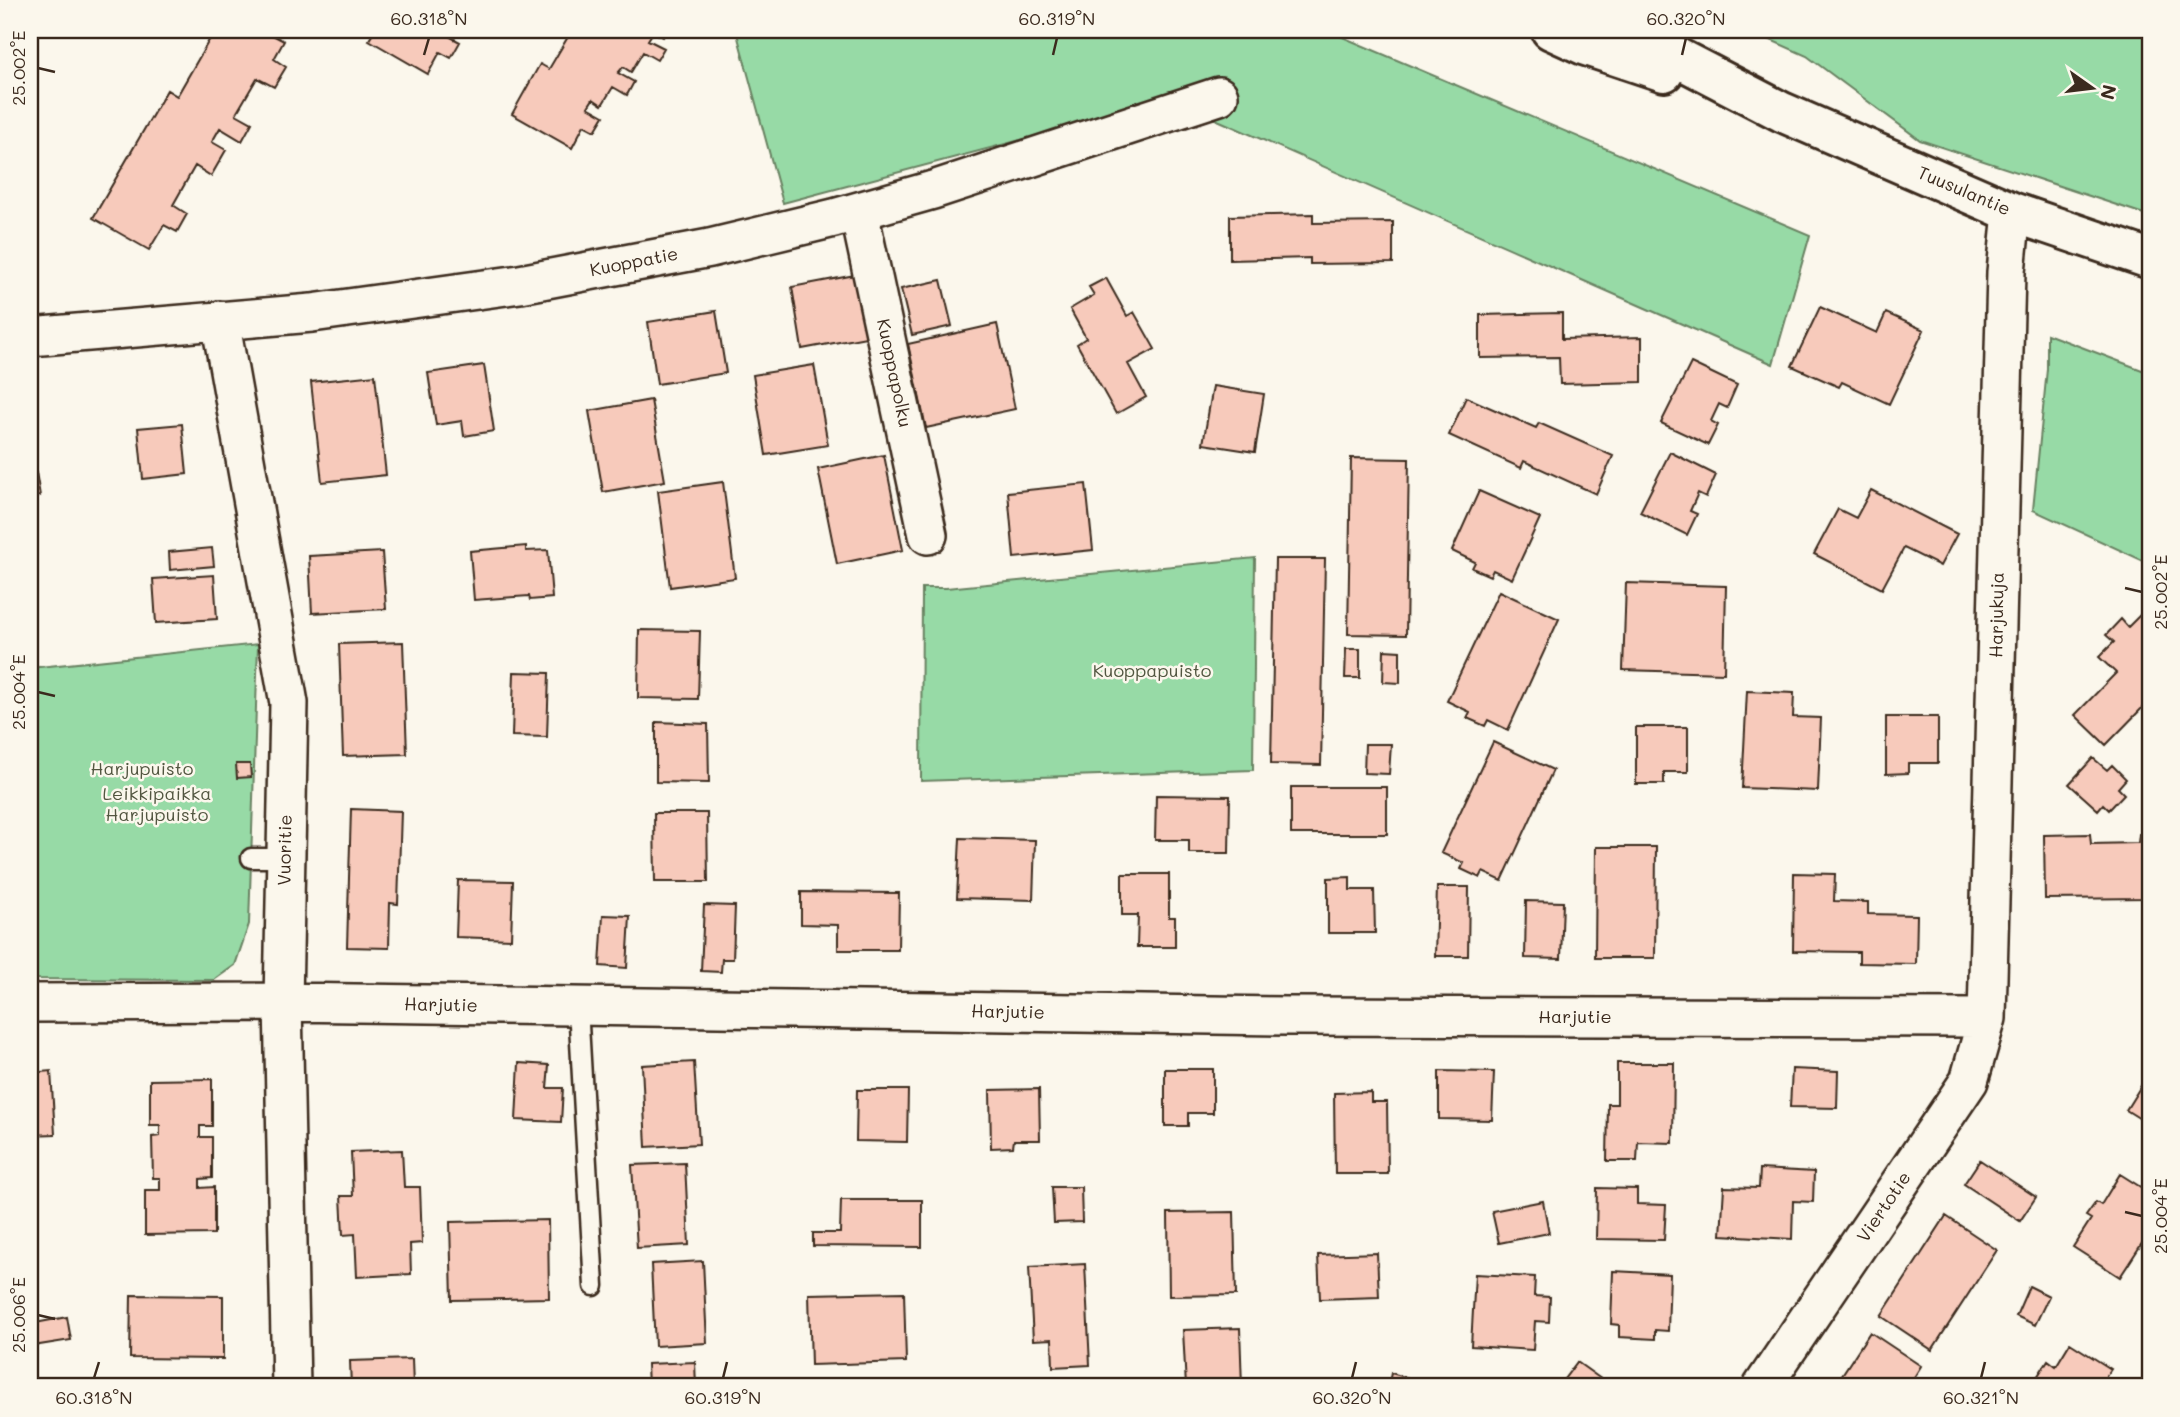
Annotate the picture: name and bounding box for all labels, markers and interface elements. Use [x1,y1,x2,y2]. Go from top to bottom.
text: 60.318°N [390,6,468,30]
text: 60.319°N [1019,6,1095,30]
text: 60.320°N [1646,6,1726,30]
text: 25.002°E [6,30,30,106]
north arrow [2058,52,2128,122]
text: N [2095,82,2123,102]
street label: Tuusulantie [1914,160,2014,220]
street label: Kuoppatie [588,241,680,281]
street label: Kuoppapolku [872,316,918,429]
text: 25.002°E [2148,554,2172,630]
street label: Harjukuja [1983,572,2009,658]
text: 25.004°E [6,654,30,730]
park label: Kuoppapuisto [1093,658,1212,682]
park label: Harjupuisto [91,756,194,780]
park label: Leikkipaikka Harjupuisto [103,781,211,826]
street label: Vuoritie [271,814,297,886]
street label: Harjutie [404,991,478,1017]
street label: Harjutie [971,998,1045,1024]
street label: Harjutie [1538,1004,1612,1028]
street label: Viertotie [1851,1166,1916,1246]
text: 25.004°E [2148,1178,2172,1254]
text: 25.006°E [6,1277,30,1353]
text: 60.318°N [55,1385,133,1409]
text: 60.319°N [685,1385,761,1409]
text: 60.320°N [1312,1385,1392,1409]
text: 60.321°N [1943,1385,2019,1409]

